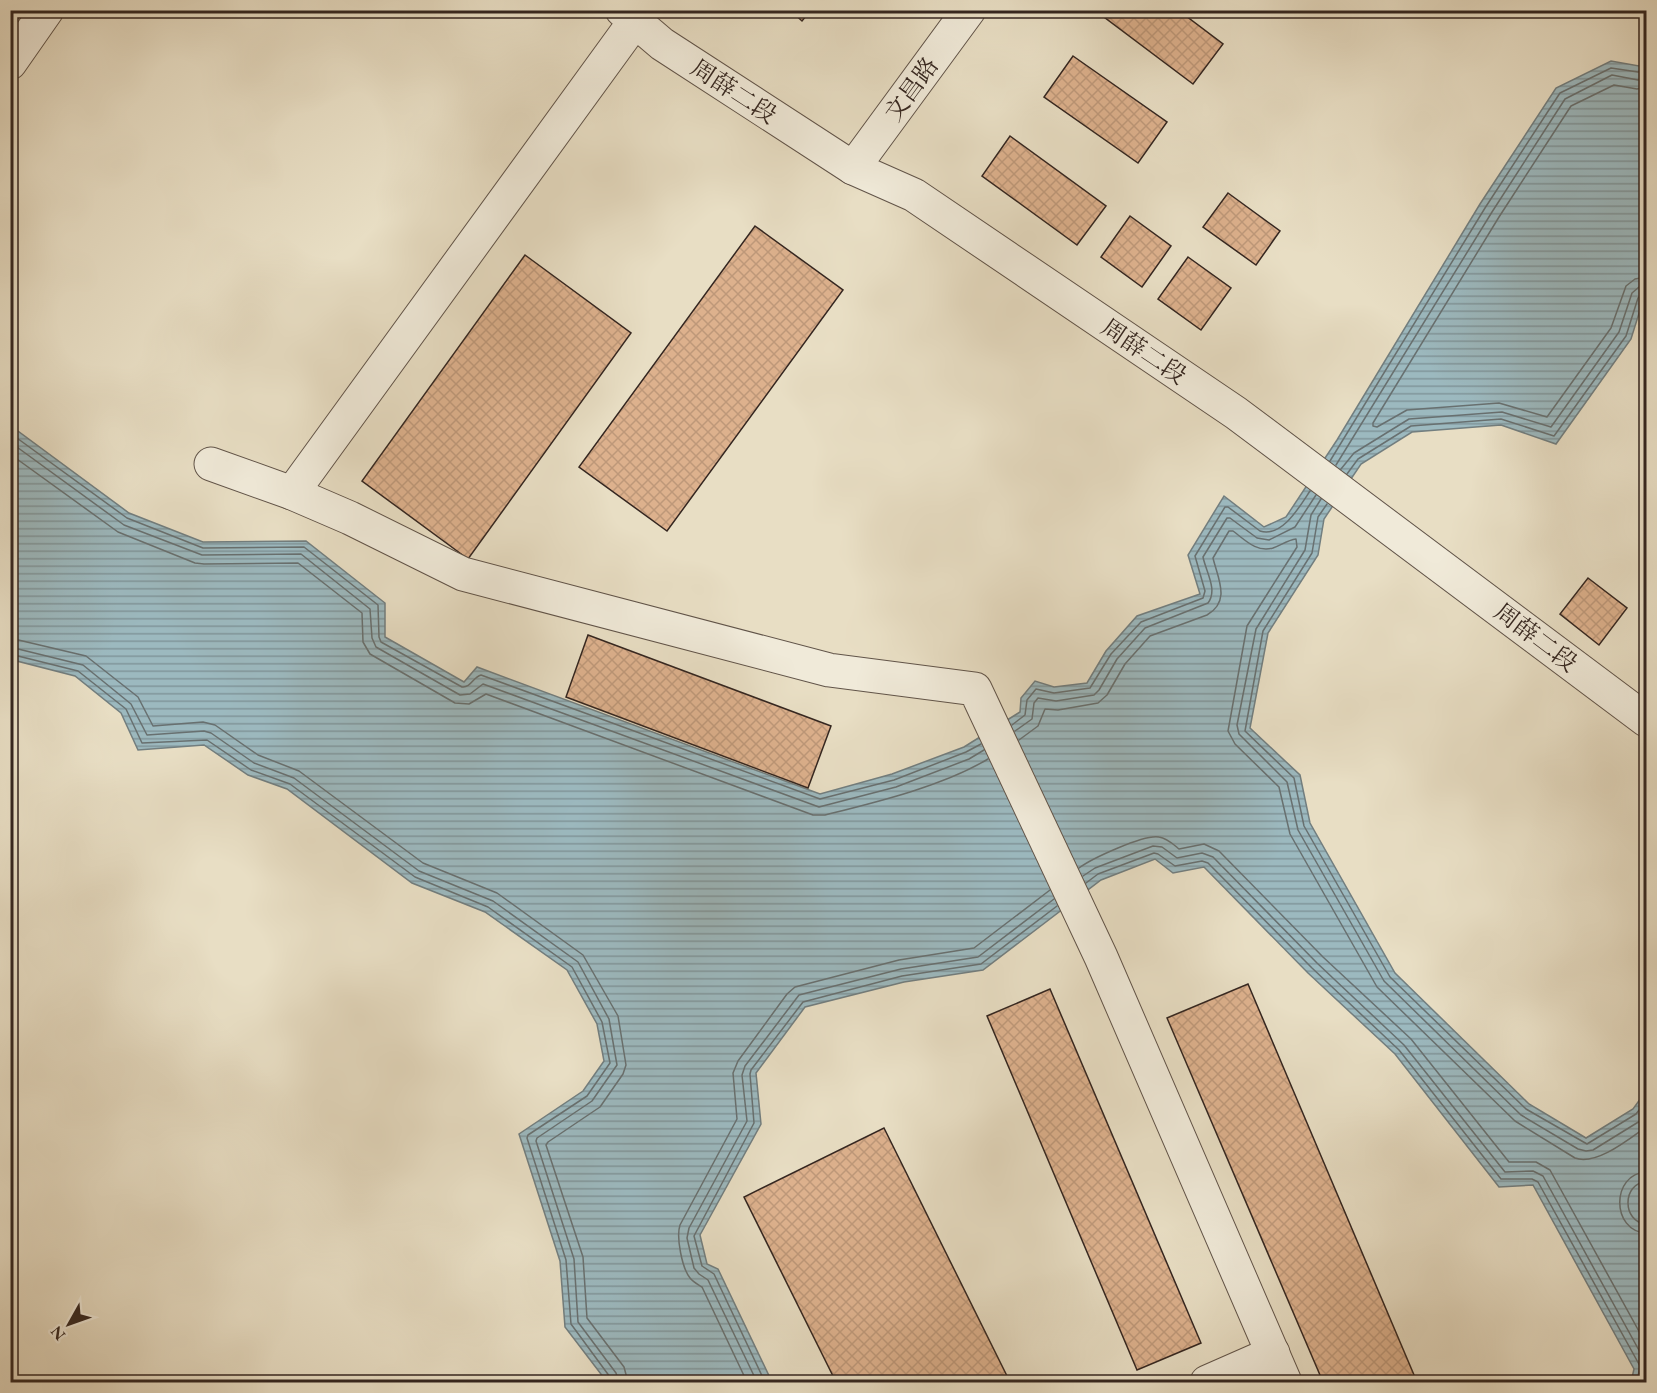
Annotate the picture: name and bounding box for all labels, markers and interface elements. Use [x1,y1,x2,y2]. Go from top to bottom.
street label: 文昌路 [877,51,945,127]
street label: 周薛二段 [685,52,783,130]
street label: 周薛二段 [1096,311,1192,391]
street label: 周薛二段 [1488,596,1584,678]
north arrow [39,1294,99,1354]
text: N [46,1322,70,1345]

